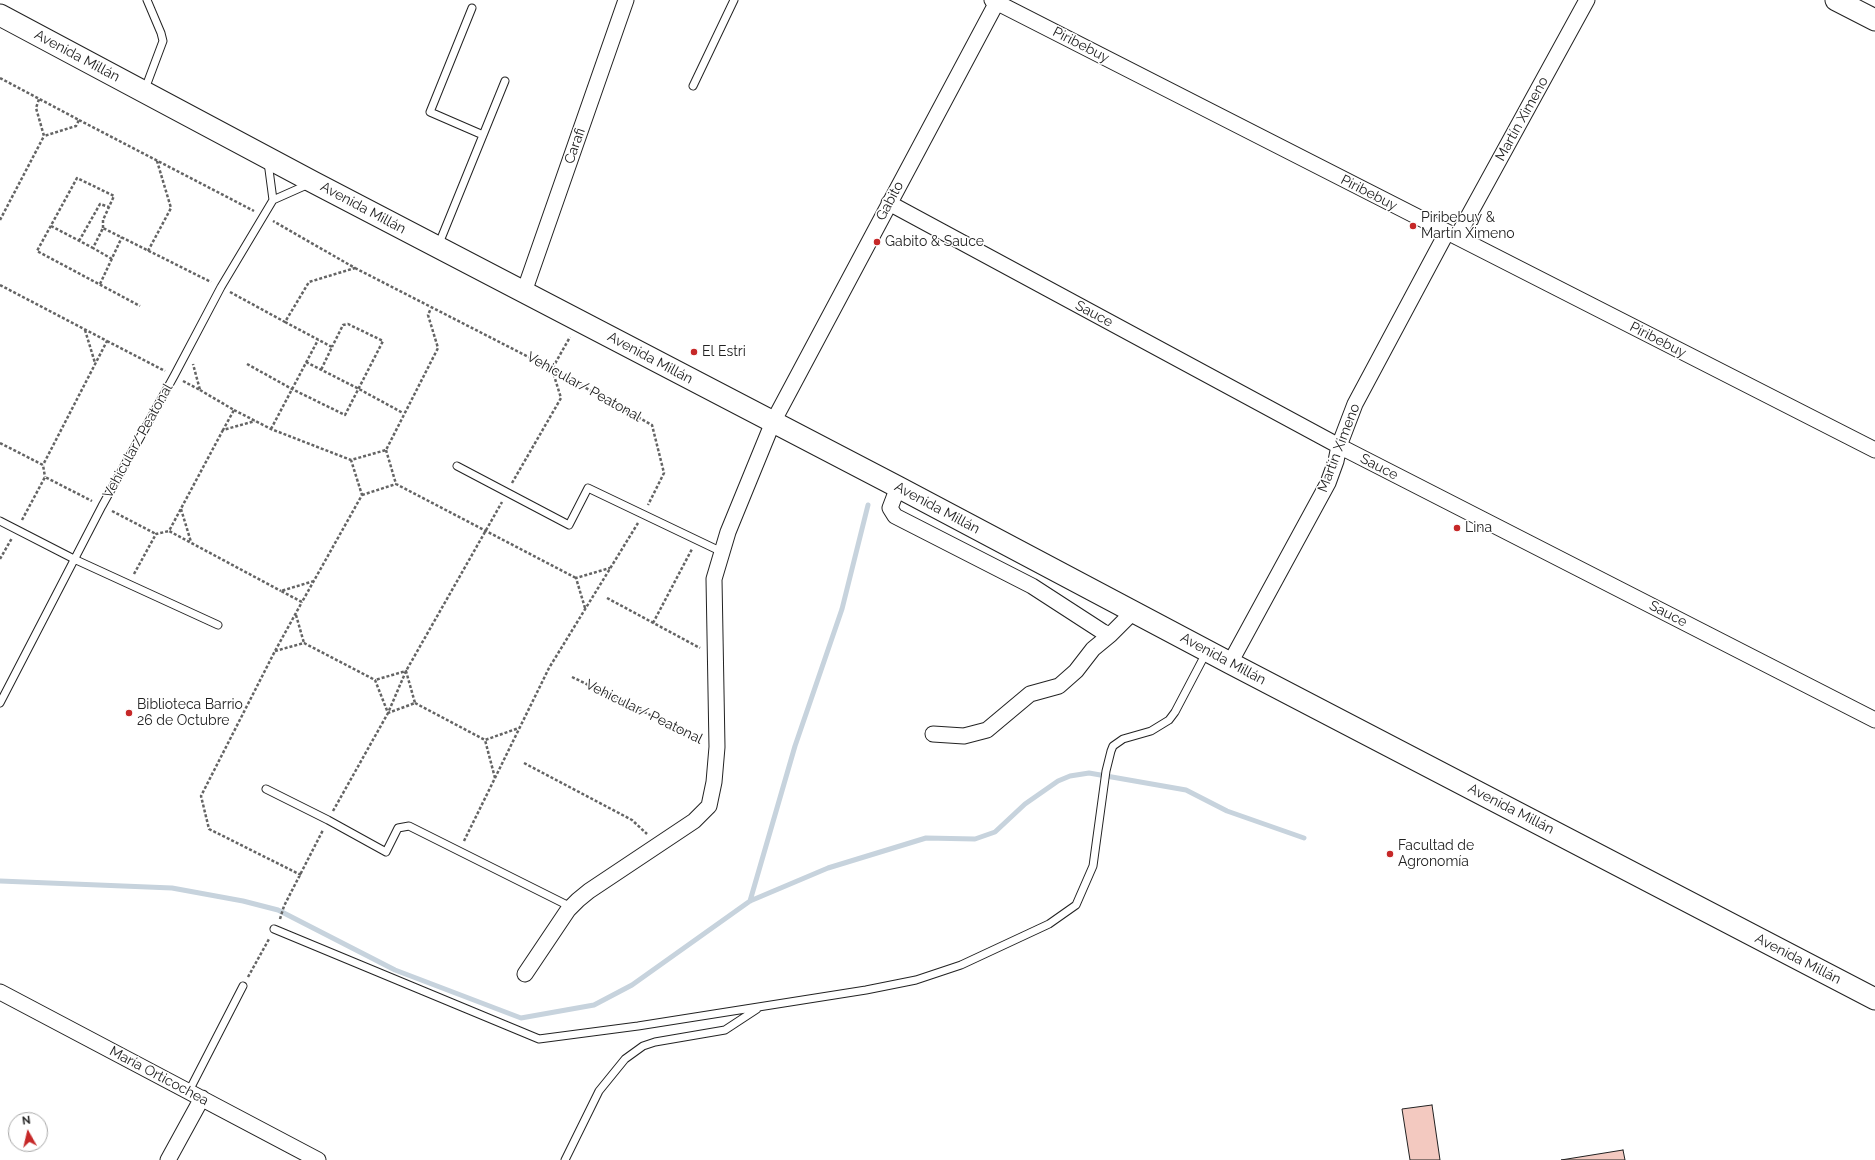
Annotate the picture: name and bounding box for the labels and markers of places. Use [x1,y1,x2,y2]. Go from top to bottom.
place label: Piribebuy & Martín Ximeno [1421,210,1515,242]
marker: Piribebuy & Martín Ximeno [1408,221,1418,231]
place label: Gabito & Sauce [885,234,984,250]
marker: Gabito & Sauce [872,237,882,247]
place label: El Estri [702,344,746,360]
marker: El Estri [689,347,699,357]
place label: Lina [1465,520,1492,536]
marker: Lina [1452,523,1462,533]
place label: Biblioteca Barrio 26 de Octubre [137,697,243,730]
marker: Biblioteca Barrio 26 de Octubre [124,708,134,718]
place label: Facultad de Agronomía [1398,838,1474,870]
marker: Facultad de Agronomía [1385,849,1395,859]

